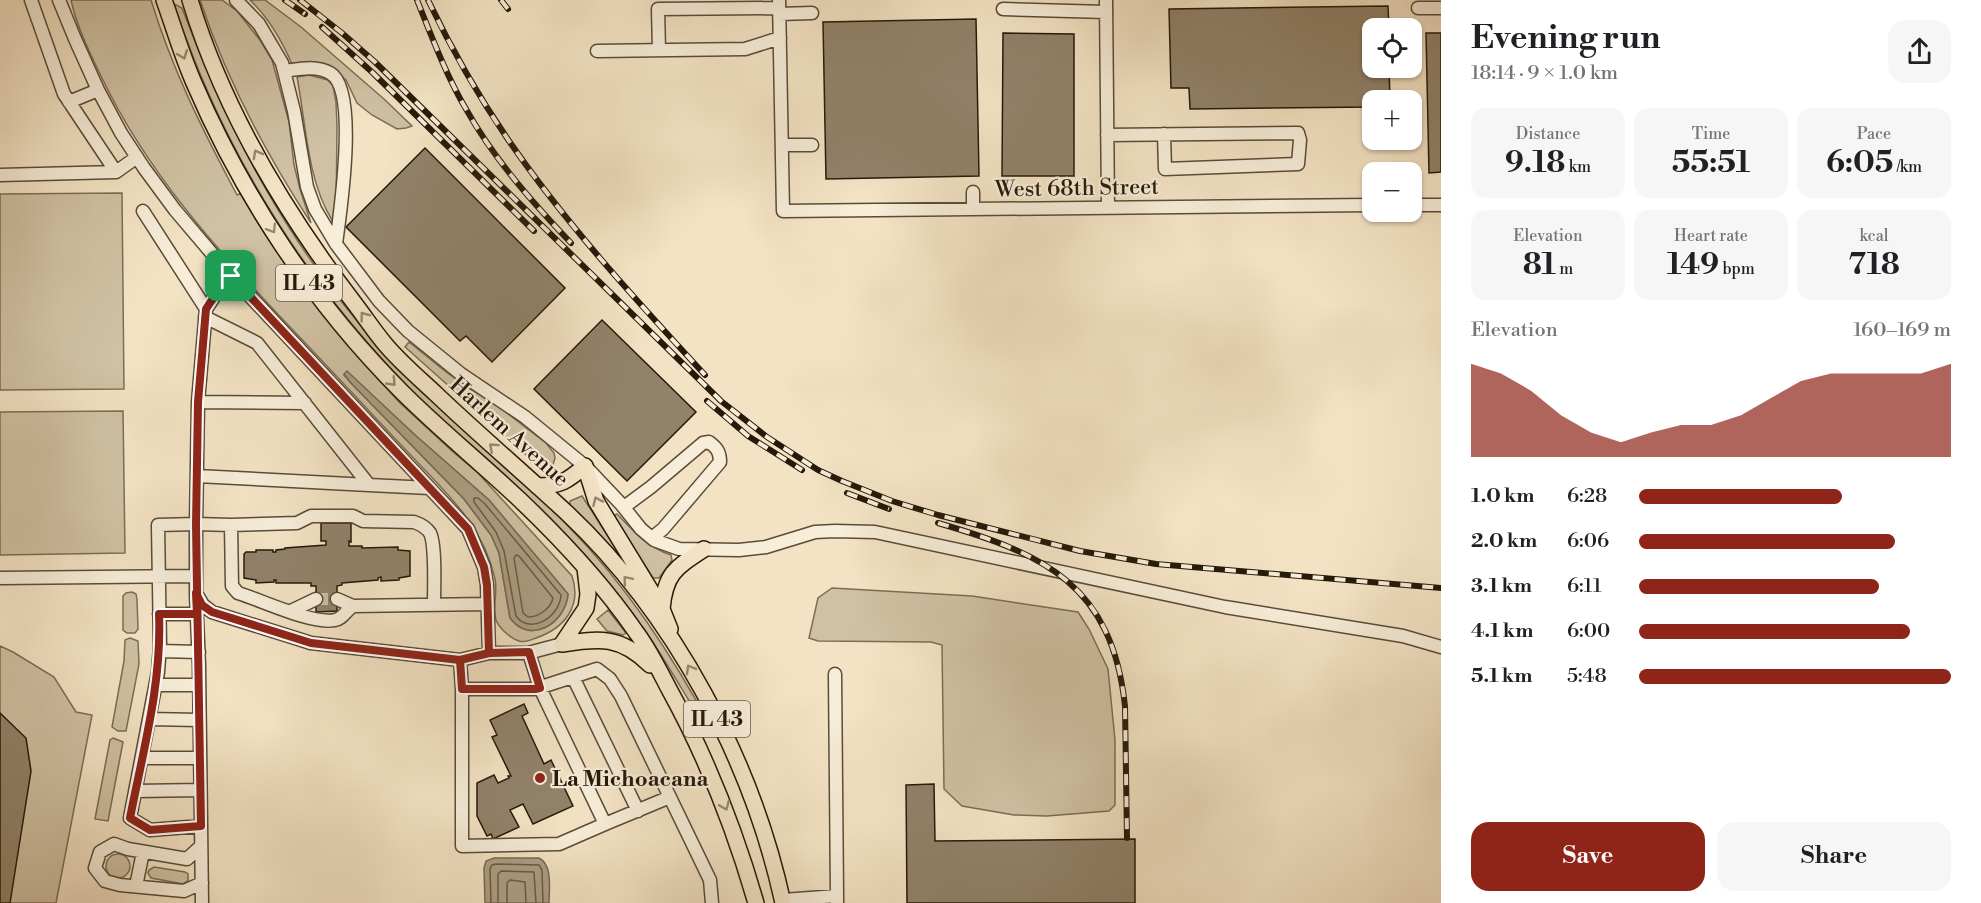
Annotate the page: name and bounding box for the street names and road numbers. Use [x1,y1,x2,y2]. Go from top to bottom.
street label: West 68th Street [994,174,1159,203]
road number: IL 43 [276,265,342,301]
street label: Harlem Avenue [444,371,574,493]
road number: IL 43 [684,701,750,737]

